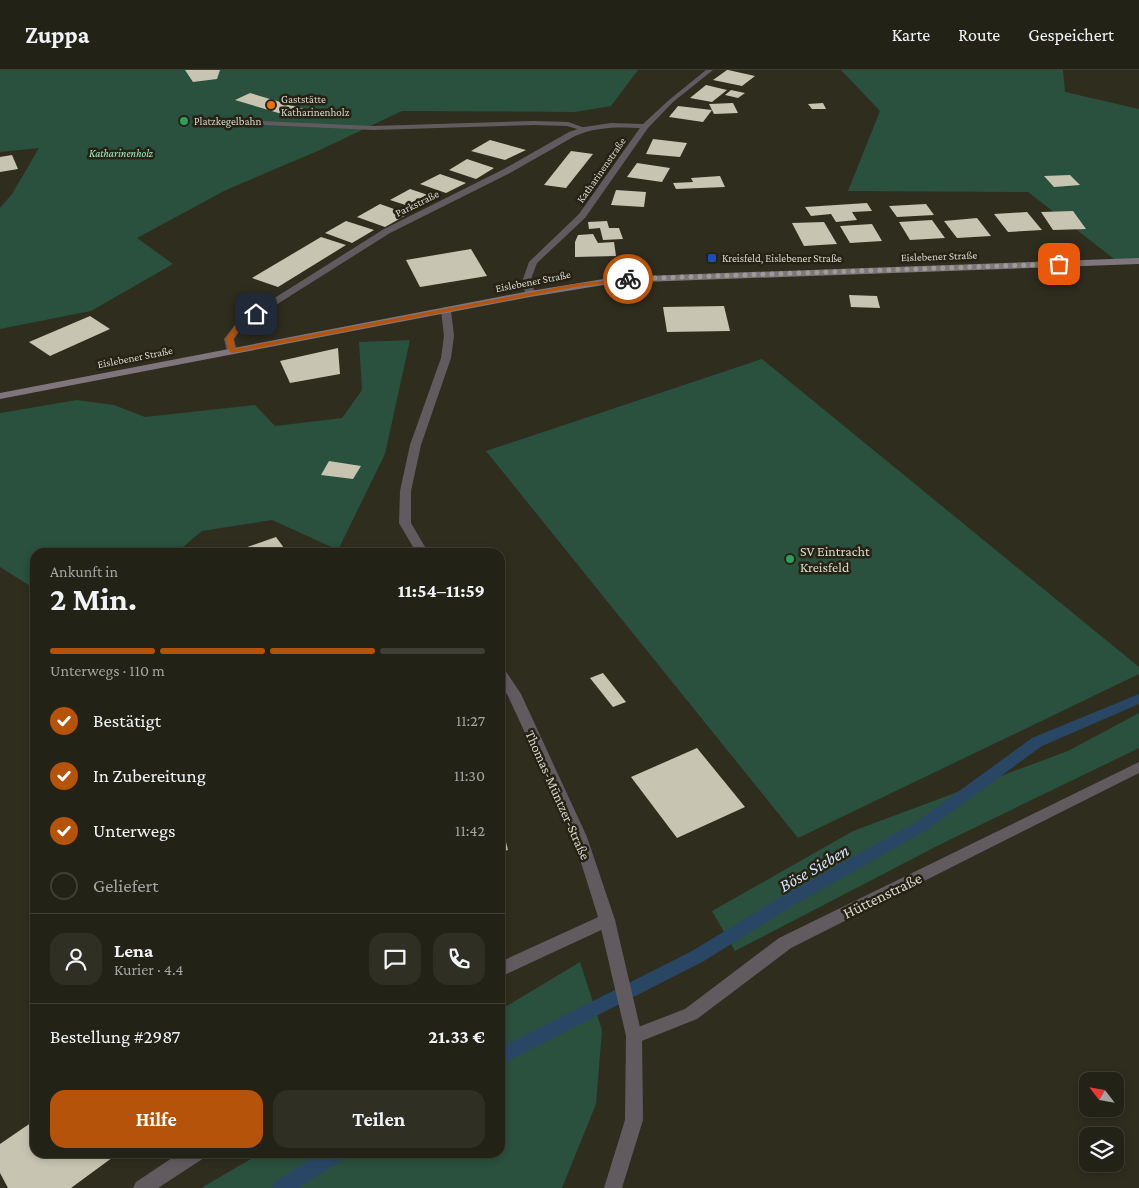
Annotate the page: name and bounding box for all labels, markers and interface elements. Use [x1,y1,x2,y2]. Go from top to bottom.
text: Zuppa [25,21,89,48]
text: Karte [892,25,930,45]
text: Route [958,25,1000,45]
text: Gespeichert [1028,25,1114,45]
place label: Gaststätte Katharinenholz [281,93,350,118]
marker: Gaststätte Katharinenholz [265,99,277,111]
marker: Platzkegelbahn [178,115,190,127]
place label: Platzkegelbahn [194,115,261,128]
street label: Katharinenstraße [574,135,628,205]
park label: Katharinenholz [89,147,154,159]
street label: Parkstraße [393,187,441,219]
pin [1038,243,1080,285]
street label: Eislebener Straße [901,249,978,263]
icon: bag [1045,250,1073,278]
marker: Kreisfeld, Eislebener Straße [706,252,718,264]
place label: Kreisfeld, Eislebener Straße [722,252,842,265]
courier [603,254,653,304]
icon: bike [614,265,642,293]
street label: Eislebener Straße [494,268,572,294]
pin [235,293,277,335]
icon: home [242,300,270,328]
street label: Eislebener Straße [96,344,174,370]
place label: SV Eintracht Kreisfeld [800,543,870,575]
marker: SV Eintracht Kreisfeld [784,553,796,565]
text: Ankunft in [50,563,118,580]
text: 11:54–11:59 [398,580,485,601]
text: 2 Min. [50,581,137,617]
text: Unterwegs · 110 m [50,662,165,679]
icon: check [50,707,78,735]
text: Bestätigt [93,710,161,731]
text: 11:27 [456,712,485,729]
street label: Thomas-Müntzer-Straße [522,728,594,862]
icon: check [50,762,78,790]
text: In Zubereitung [93,765,206,786]
text: 11:30 [454,767,485,784]
icon: check [50,817,78,845]
text: Unterwegs [93,820,176,841]
text: 11:42 [455,822,485,839]
water label: Böse Sieben [776,840,852,896]
street label: Hüttenstraße [840,869,924,922]
text: Geliefert [93,875,159,896]
button: person [50,933,102,985]
button: chat [369,933,421,985]
button: phone [433,933,485,985]
text: Lena [114,940,153,961]
text: Kurier · 4.4 [114,961,183,978]
text: Bestellung #2987 [50,1026,180,1047]
text: 21.33 € [428,1026,485,1047]
north arrow [1079,1072,1124,1118]
map controls [1079,1072,1124,1172]
button: Hilfe [50,1090,263,1148]
button: Teilen [273,1090,485,1148]
button: layers [1079,1127,1124,1172]

